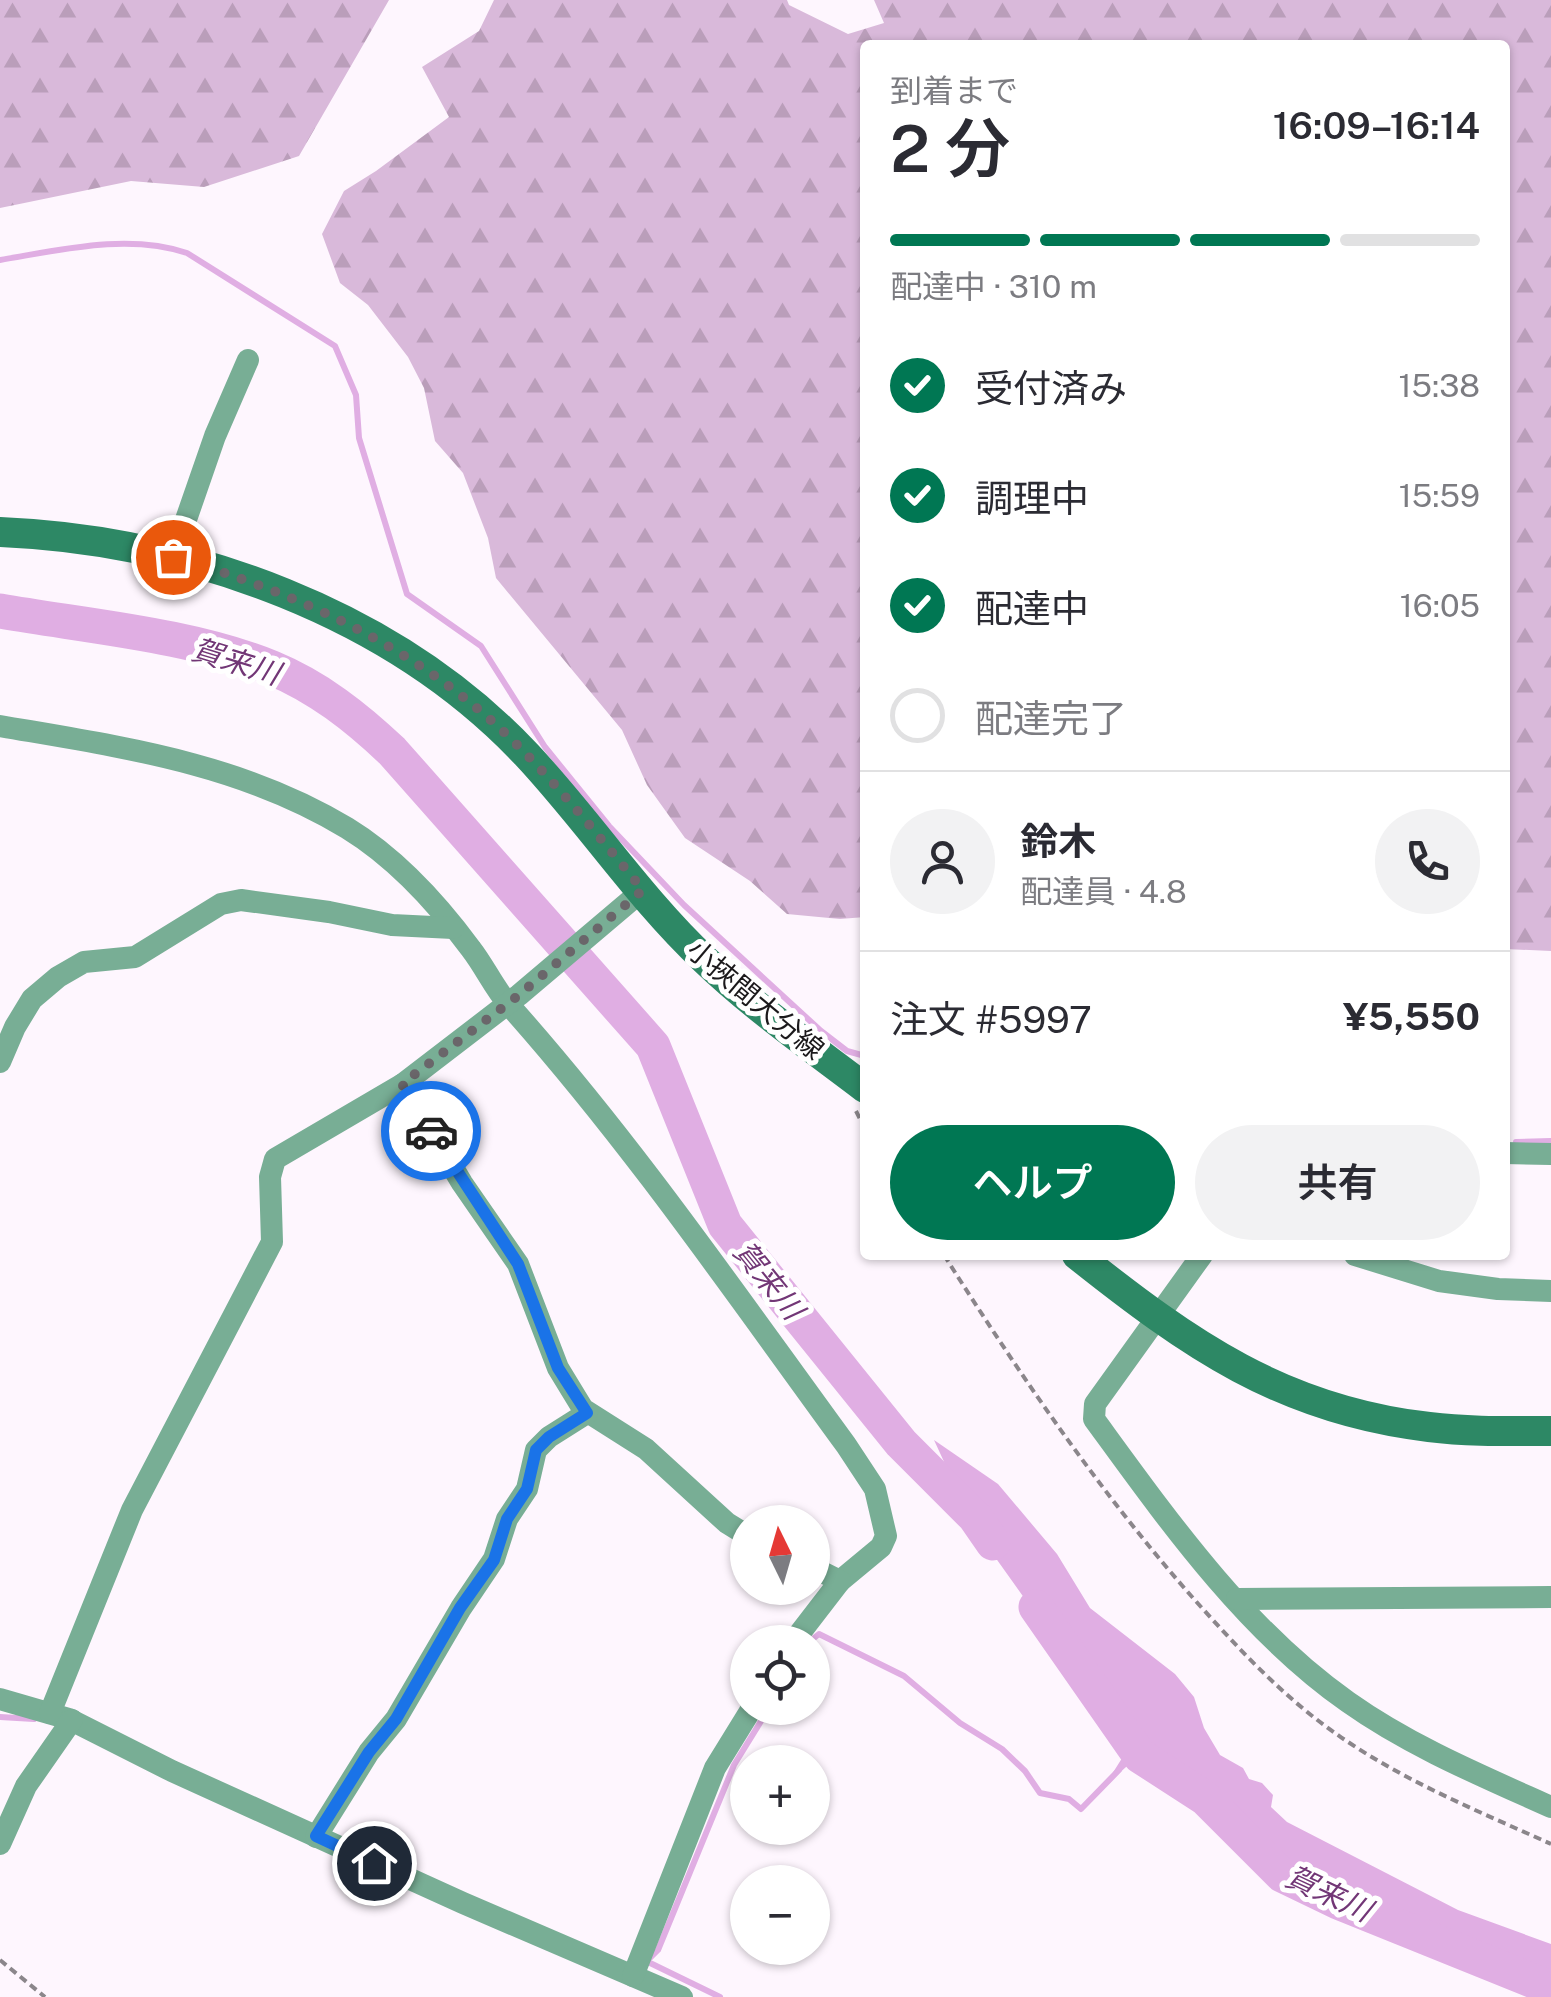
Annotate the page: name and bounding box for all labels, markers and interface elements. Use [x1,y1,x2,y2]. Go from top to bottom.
text: 到着まで [890,72,1018,109]
text: 16:09–16:14 [1273,103,1480,148]
text: 2 分 [890,110,1010,187]
text: 配達中 · 310 m [890,268,1097,305]
icon: check [890,358,945,413]
text: 受付済み [975,366,1127,411]
text: 15:38 [1399,367,1480,404]
icon: check [890,468,945,523]
text: 調理中 [975,476,1089,521]
text: 15:59 [1399,477,1480,514]
pin [131,515,216,600]
icon: bag [146,530,201,585]
icon: check [890,578,945,633]
text: 配達中 [975,586,1089,631]
text: 16:05 [1400,587,1480,624]
water label: 賀来川 [188,631,287,692]
text: 配達完了 [975,696,1127,741]
button: person [890,809,995,914]
button: phone [1375,809,1480,914]
text: 鈴木 [1020,819,1096,864]
text: 配達員 · 4.8 [1020,873,1187,910]
street label: 小挾間大分線 [681,932,831,1066]
text: ¥5,550 [1343,994,1480,1039]
text: 注文 #5997 [890,997,1092,1042]
courier [381,1081,481,1181]
icon: car [404,1104,459,1159]
button: ヘルプ [890,1125,1175,1240]
button: 共有 [1195,1125,1480,1240]
water label: 賀来川 [727,1234,813,1329]
north arrow [730,1505,830,1605]
map controls [730,1505,830,1965]
button: locate [730,1625,830,1725]
button: + [730,1745,830,1845]
pin [332,1821,417,1906]
icon: home [347,1836,402,1891]
water label: 賀来川 [1281,1858,1380,1930]
button: − [730,1865,830,1965]

